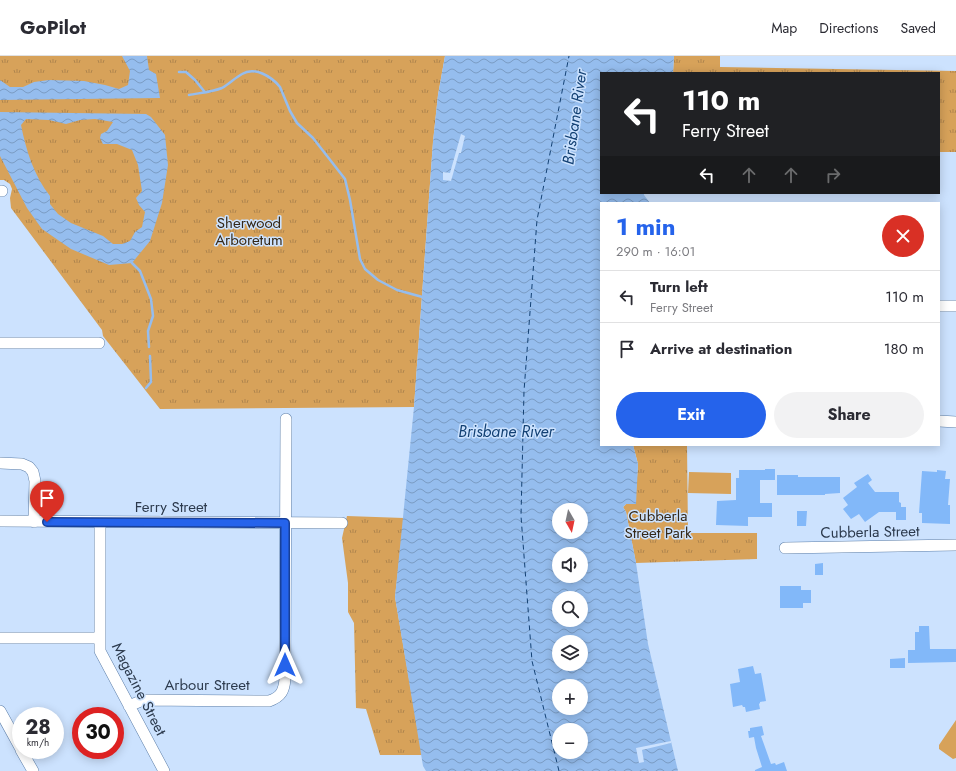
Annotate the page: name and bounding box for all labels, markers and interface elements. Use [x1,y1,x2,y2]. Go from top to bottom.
text: GoPilot [20,14,86,41]
text: Map [771,18,797,38]
text: Directions [819,18,879,38]
text: Saved [901,18,936,38]
water label: Brisbane River [556,66,593,166]
text: 110 m [682,80,760,121]
icon: left [616,88,668,140]
text: Ferry Street [682,118,769,144]
icon: left [696,164,718,186]
icon: ahead [738,164,760,186]
icon: ahead [780,164,802,186]
icon: right [822,164,844,186]
text: 1 min [616,209,676,244]
park label: Sherwood Arboretum [215,212,283,251]
button: close [882,215,924,257]
text: 290 m · 16:01 [616,242,695,261]
text: Turn left [650,276,708,298]
icon: left [616,286,638,308]
text: 110 m [885,286,924,308]
text: Ferry Street [650,298,713,317]
icon: arrive [616,338,638,360]
text: Arrive at destination [650,338,792,360]
text: 180 m [884,338,924,360]
button: Exit [616,392,766,438]
button: Share [774,392,924,438]
water label: Brisbane River [458,420,555,443]
pin [30,481,64,522]
icon: arrive [36,487,58,509]
street label: Ferry Street [135,496,208,518]
north arrow [552,503,588,539]
map controls [552,503,588,759]
park label: Cubberla Street Park [624,505,692,544]
street label: Cubberla Street [820,520,920,544]
button: sound [552,547,588,583]
button: search [552,591,588,627]
button: layers [552,635,588,671]
street label: Magazine Street [106,639,172,740]
position arrow [264,644,306,686]
street label: Arbour Street [164,674,250,696]
button: + [552,679,588,715]
speed limit sign: 30 [72,707,124,759]
text: 28 [25,713,51,742]
button: − [552,723,588,759]
text: km/h [27,735,49,750]

